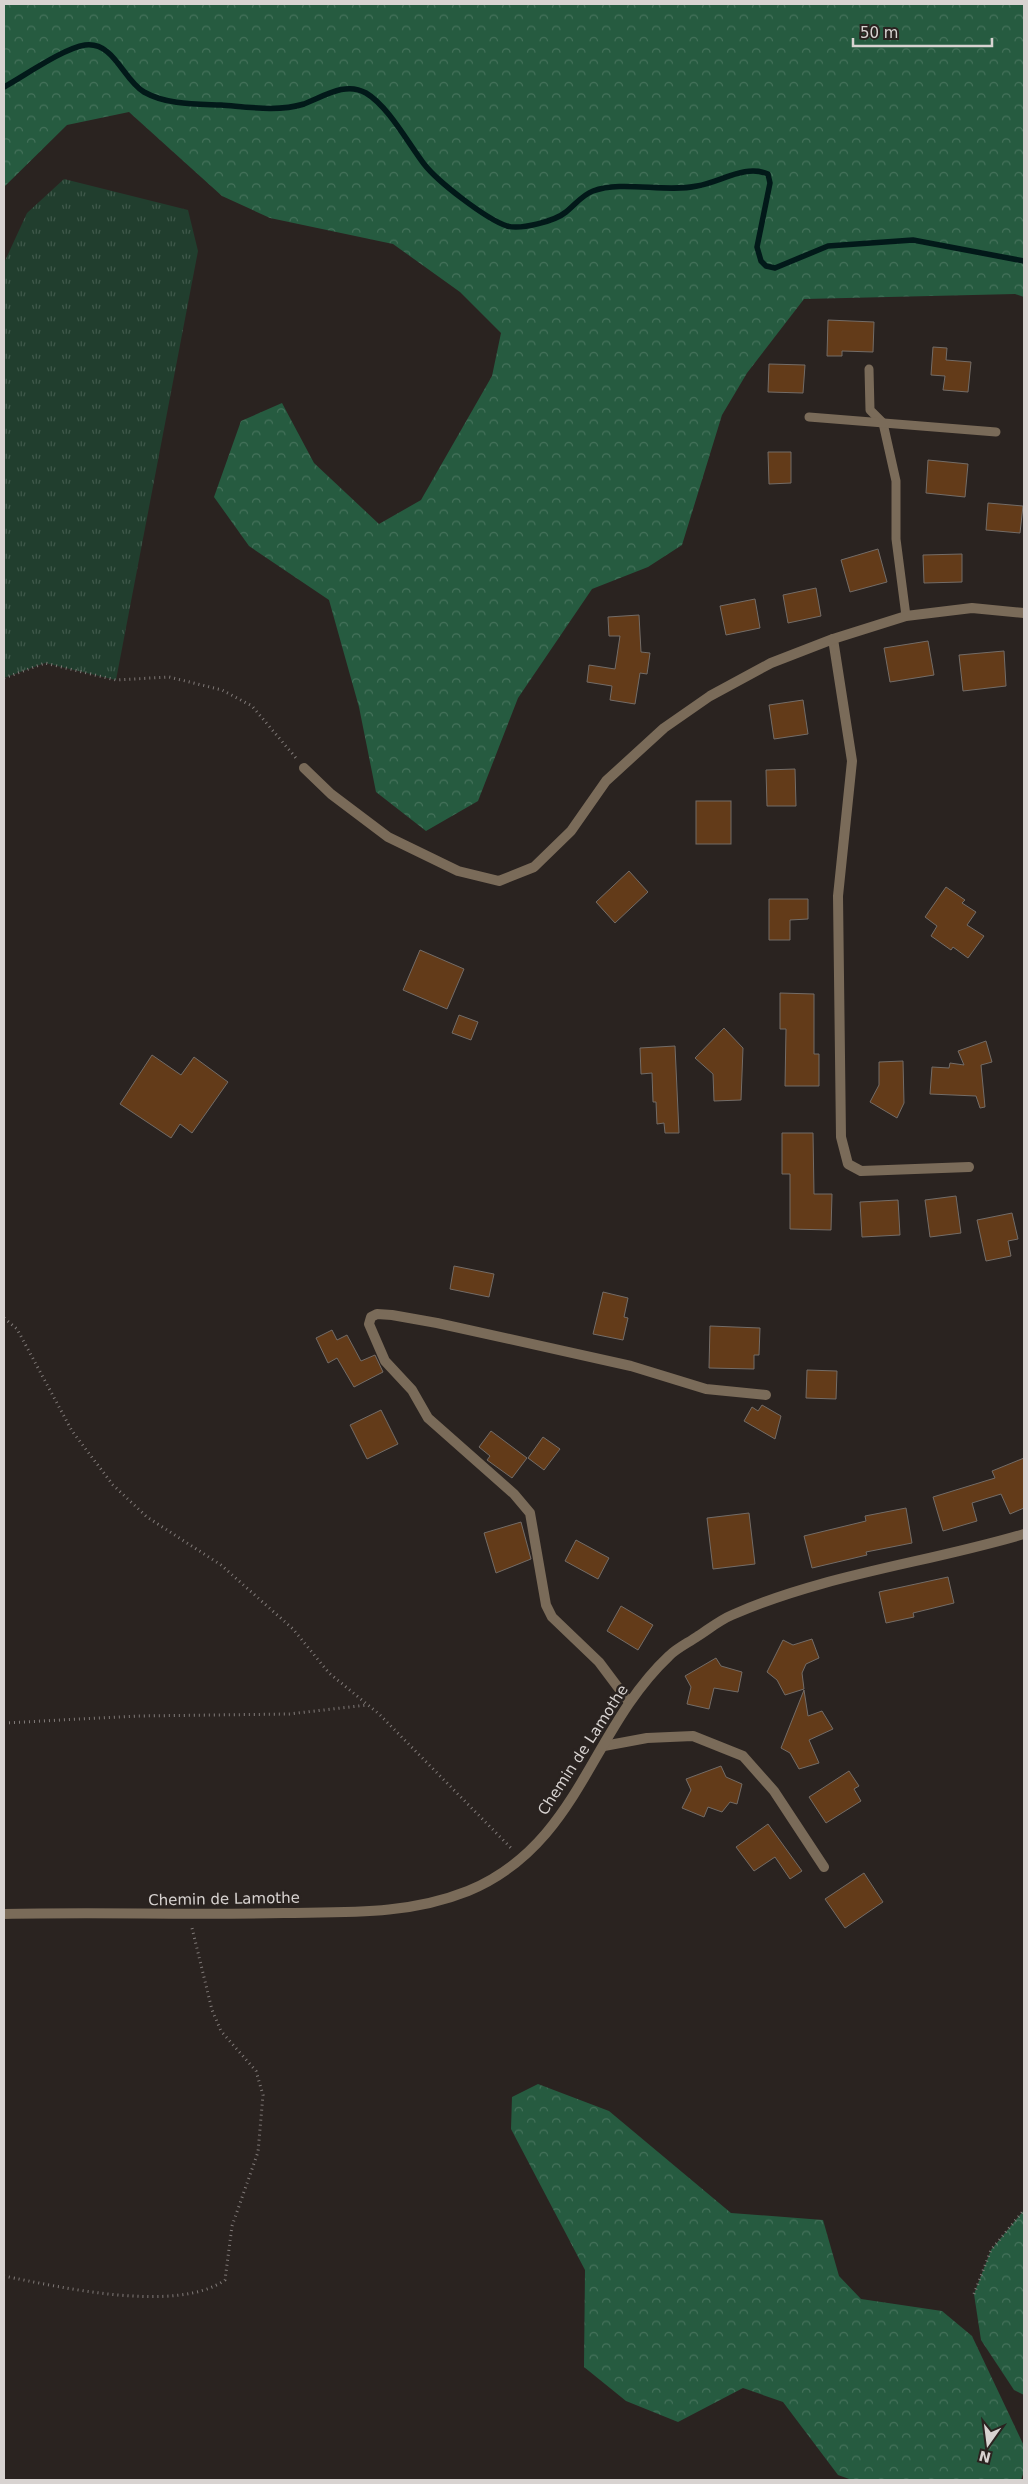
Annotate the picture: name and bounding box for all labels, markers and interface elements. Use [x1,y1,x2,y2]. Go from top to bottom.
scale bar [853,15,992,47]
text: 50 m [860,24,898,42]
street label: Chemin de Lamothe [534,1681,632,1819]
street label: Chemin de Lamothe [148,1889,300,1909]
north arrow [963,2419,1013,2469]
text: N [977,2447,992,2466]

